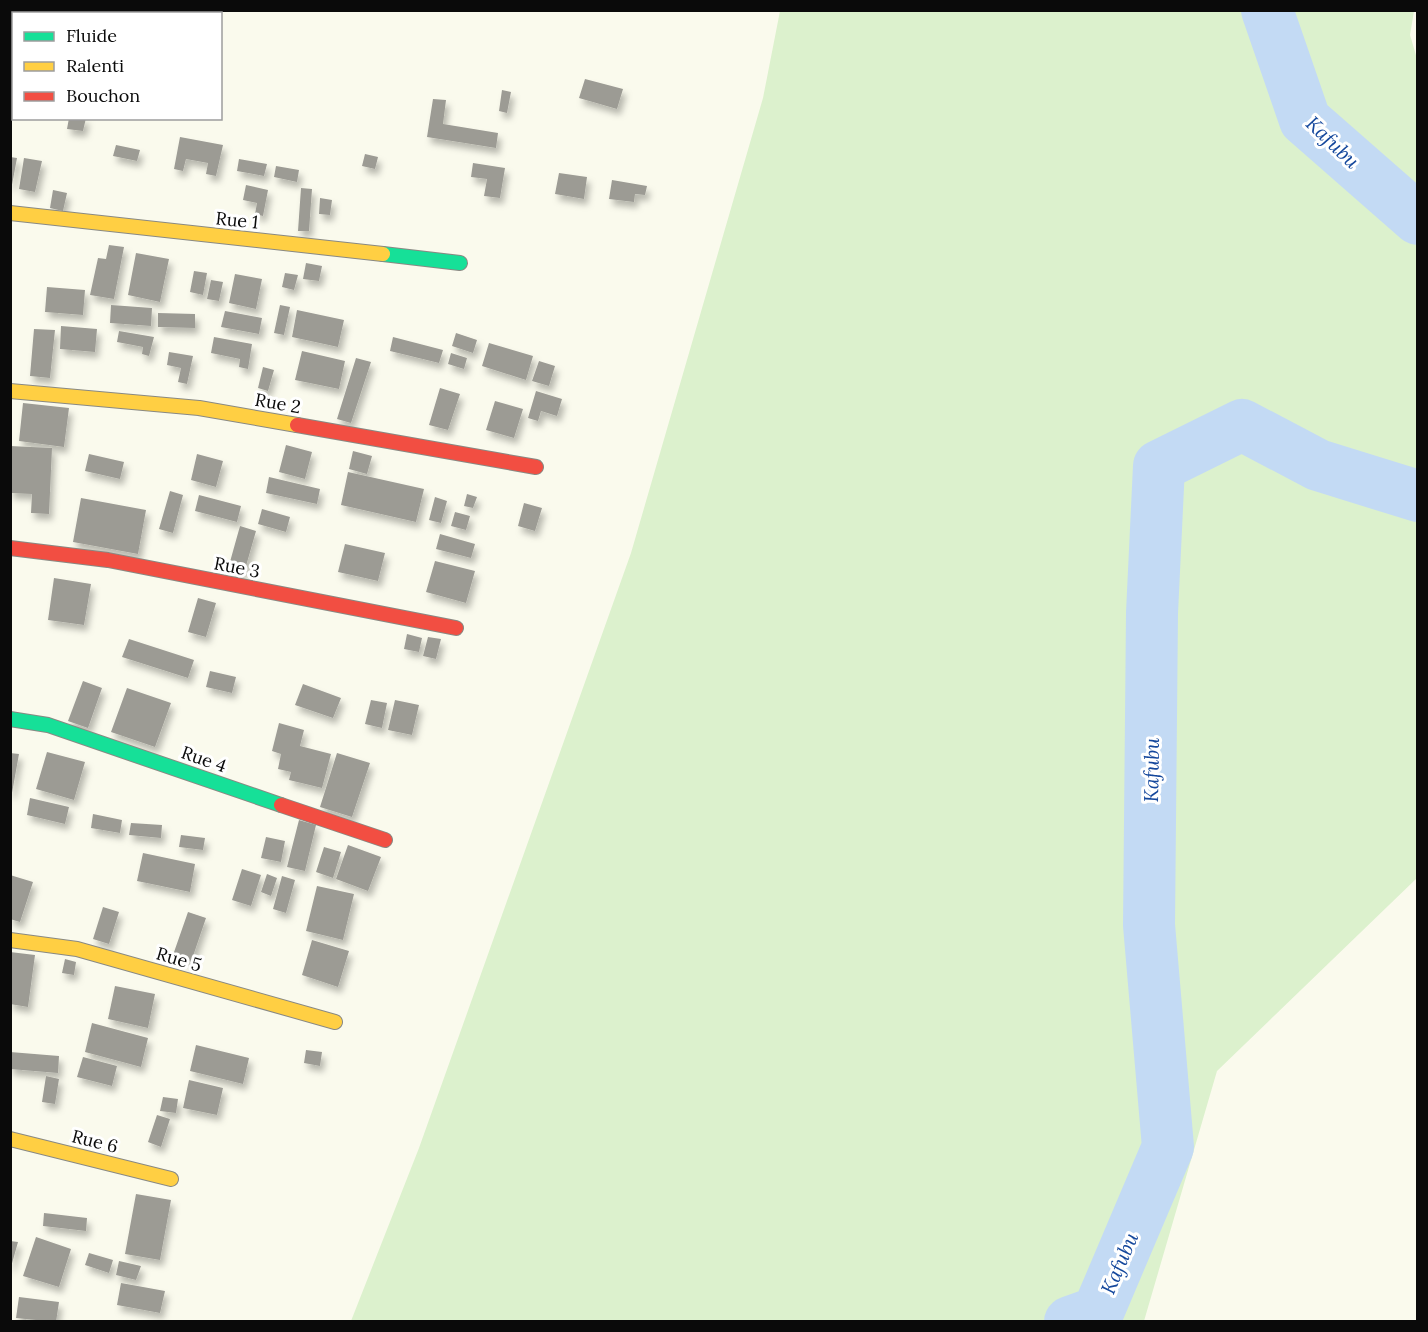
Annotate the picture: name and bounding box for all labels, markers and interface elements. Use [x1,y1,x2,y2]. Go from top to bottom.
legend [12,12,222,120]
text: Fluide [66,24,117,47]
text: Ralenti [66,54,124,77]
text: Bouchon [66,84,140,107]
water label: Kafubu [1301,111,1365,174]
street label: Rue 1 [214,206,260,234]
street label: Rue 2 [253,388,303,418]
street label: Rue 3 [212,551,262,583]
water label: Kafubu [1138,737,1164,803]
street label: Rue 4 [178,741,230,777]
street label: Rue 5 [154,942,204,976]
street label: Rue 6 [69,1124,121,1158]
water label: Kafubu [1095,1228,1143,1298]

